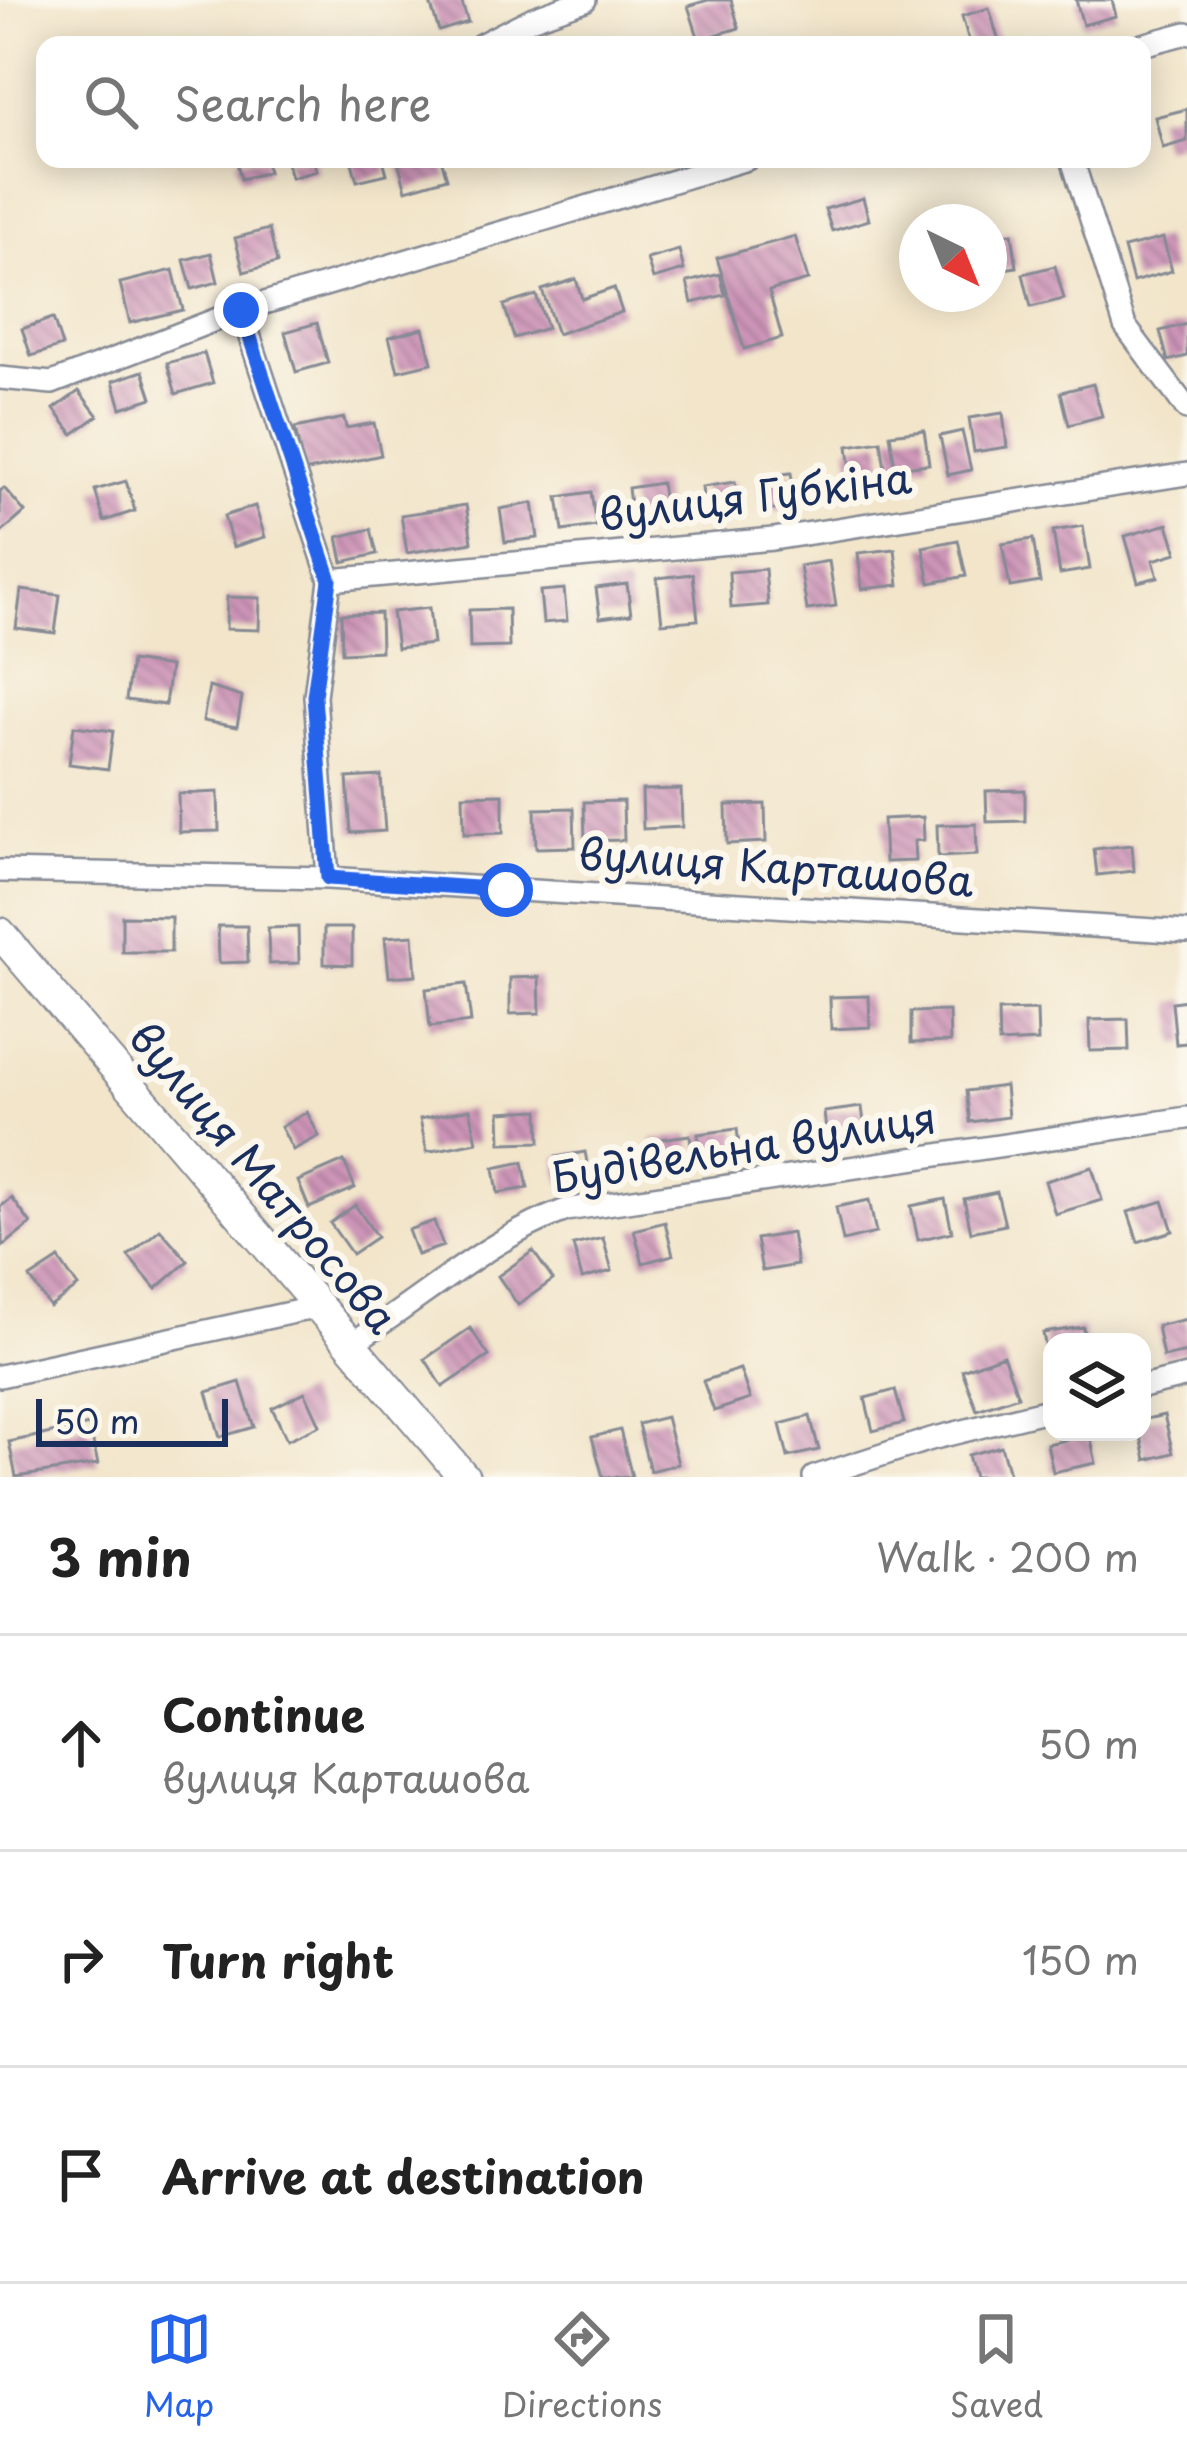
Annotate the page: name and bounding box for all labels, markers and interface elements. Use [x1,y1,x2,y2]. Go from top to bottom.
search box [36,36,1151,168]
text: Search here [174,68,431,136]
icon: search [78,69,144,135]
north arrow [899,204,1007,312]
route end [214,283,268,337]
street label: вулиця Губкіна [595,444,915,545]
street label: вулиця Карташова [577,820,976,911]
route start [479,863,533,917]
street label: вулиця Матросова [115,1007,414,1346]
street label: Будівельна вулиця [547,1084,940,1207]
map controls [1043,1333,1151,1441]
button: layers [1043,1333,1151,1441]
scale bar [36,1393,228,1446]
text: 50 m [54,1395,140,1445]
text: 3 min [48,1517,192,1594]
text: Walk · 200 m [876,1526,1139,1585]
text: Continue [162,1679,365,1747]
icon: ahead [48,1710,114,1776]
text: 50 m [1038,1713,1139,1772]
text: вулиця Карташова [162,1747,530,1806]
text: Turn right [162,1925,394,1993]
icon: right [48,1926,114,1992]
text: 150 m [1022,1929,1139,1988]
text: Arrive at destination [162,2141,645,2209]
icon: arrive [48,2142,114,2208]
tab: Map [144,2306,214,2428]
tab: Directions [502,2306,662,2428]
tab: Saved [950,2306,1043,2428]

